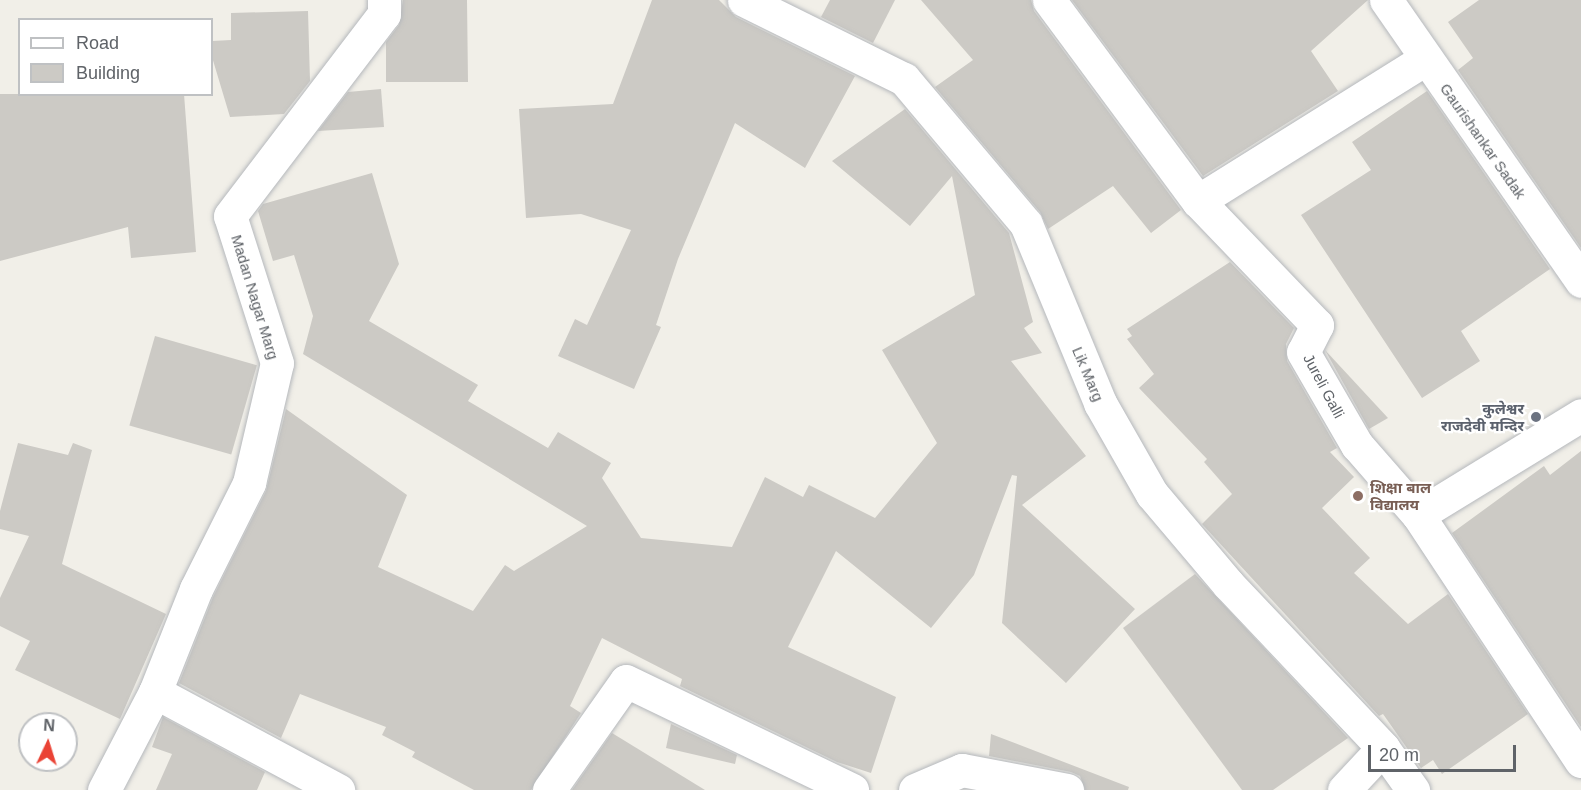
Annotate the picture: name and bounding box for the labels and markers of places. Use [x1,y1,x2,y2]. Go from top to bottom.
place label: कुलेश्वर राजदेवी मन्दिर [1441,399,1524,434]
marker: कुलेश्वर राजदेवी मन्दिर [1529,410,1543,424]
place label: शिक्षा बाल विद्यालय [1370,478,1431,513]
marker: शिक्षा बाल विद्यालय [1351,489,1365,503]

